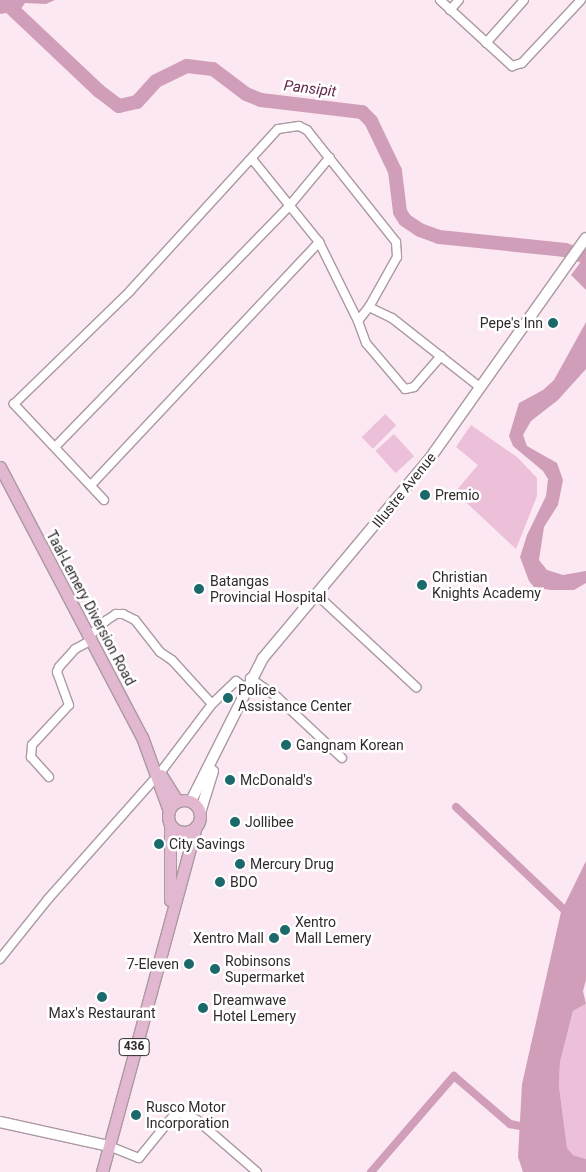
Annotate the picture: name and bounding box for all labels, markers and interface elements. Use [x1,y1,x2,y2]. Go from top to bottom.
water label: Pansipit [283,77,337,101]
place label: Pepe's Inn [480,315,543,331]
marker: Pepe's Inn [547,317,559,329]
street label: Illustre Avenue [369,449,439,531]
place label: Premio [435,487,480,503]
marker: Premio [419,489,431,501]
street label: Taal-Lemery Diversion Road [43,528,139,688]
place label: Christian Knights Academy [432,569,541,602]
place label: Batangas Provincial Hospital [210,573,327,606]
marker: Christian Knights Academy [416,579,428,591]
marker: Batangas Provincial Hospital [192,582,206,596]
place label: Police Assistance Center [238,682,351,714]
marker: Police Assistance Center [222,692,234,704]
place label: Gangnam Korean [296,737,404,753]
marker: Gangnam Korean [280,739,292,751]
place label: McDonald's [240,772,312,788]
marker: McDonald's [224,774,236,786]
place label: Jollibee [245,814,294,830]
marker: Jollibee [229,816,241,828]
place label: City Savings [169,836,245,852]
marker: City Savings [153,838,165,850]
place label: Mercury Drug [250,856,334,872]
marker: Mercury Drug [234,858,246,870]
place label: BDO [230,874,258,890]
marker: BDO [214,876,226,888]
place label: Xentro Mall Lemery [295,914,371,946]
marker: Xentro Mall Lemery [279,924,291,936]
place label: Xentro Mall [193,930,264,946]
marker: Xentro Mall [268,932,280,944]
place label: Robinsons Supermarket [225,953,305,986]
place label: 7-Eleven [127,956,179,972]
marker: 7-Eleven [183,958,195,970]
marker: Robinsons Supermarket [209,963,221,975]
marker: Max's Restaurant [96,991,108,1003]
place label: Dreamwave Hotel Lemery [213,992,296,1024]
marker: Dreamwave Hotel Lemery [197,1002,209,1014]
place label: Max's Restaurant [49,1005,155,1021]
road number: 436 [118,1038,150,1056]
place label: Rusco Motor Incorporation [146,1099,229,1132]
marker: Rusco Motor Incorporation [130,1109,142,1121]

